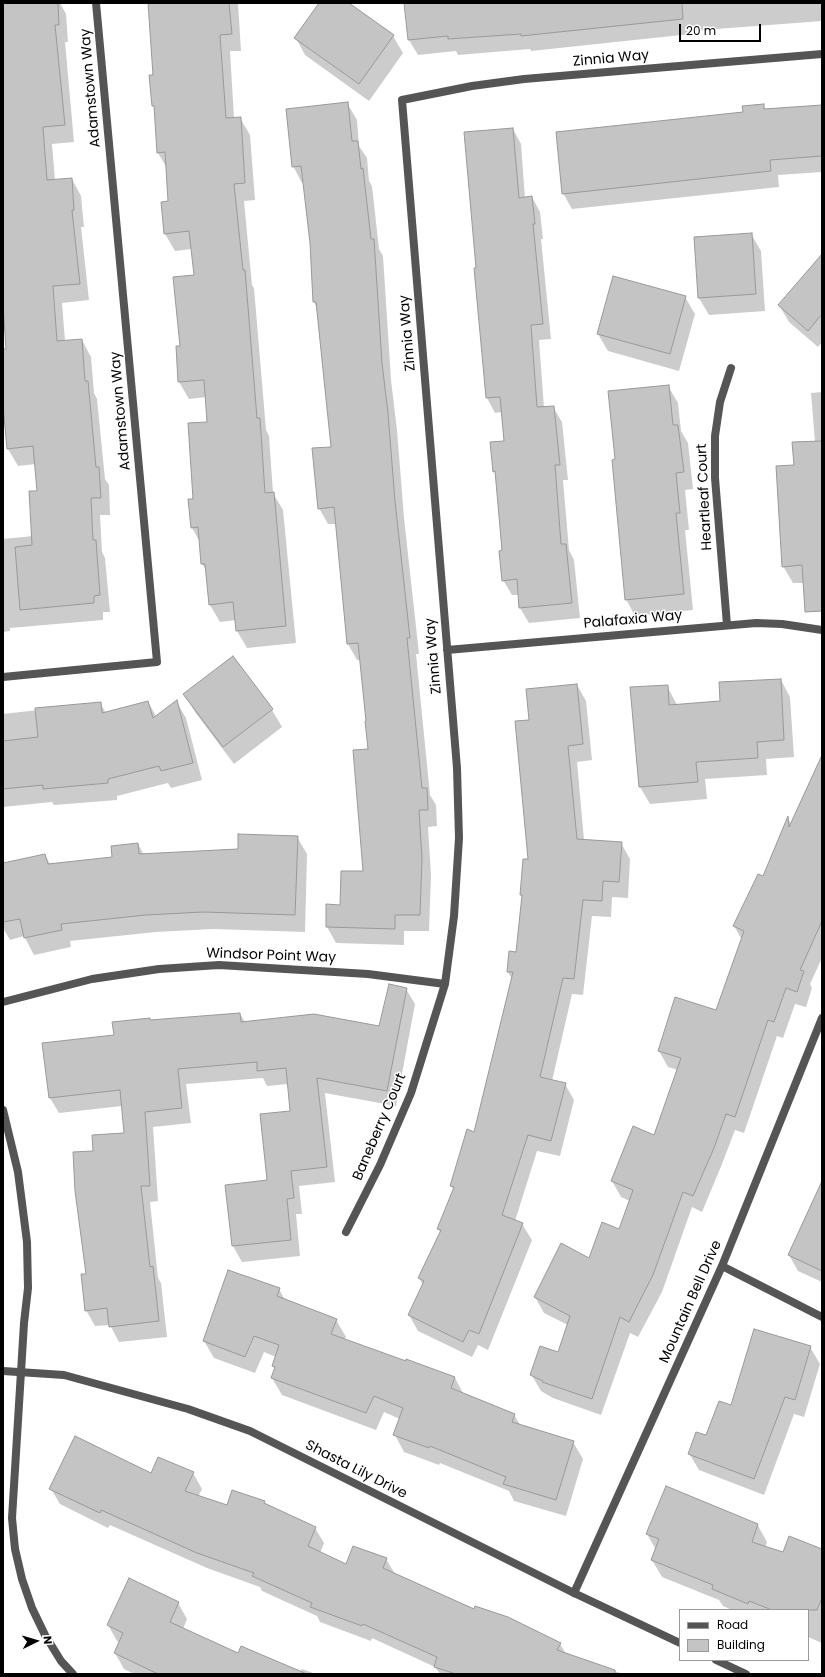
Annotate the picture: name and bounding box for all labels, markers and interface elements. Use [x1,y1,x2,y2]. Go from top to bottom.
scale bar [681,16,763,42]
text: 20 m [686,22,716,39]
street label: Adamstown Way [77,28,105,148]
street label: Zinnia Way [572,47,650,71]
street label: Zinnia Way [396,294,420,372]
street label: Adamstown Way [107,351,135,471]
street label: Heartleaf Court [694,443,716,551]
street label: Palafaxia Way [583,607,683,633]
street label: Zinnia Way [422,617,446,695]
street label: Windsor Point Way [206,945,336,967]
street label: Baneberry Court [350,1071,410,1183]
street label: Mountain Bell Drive [656,1238,726,1366]
street label: Shasta Lily Drive [302,1437,410,1503]
legend [679,1609,809,1661]
text: Road [717,1616,748,1633]
north arrow [16,1621,56,1661]
text: N [40,1635,56,1645]
text: Building [717,1636,765,1653]

